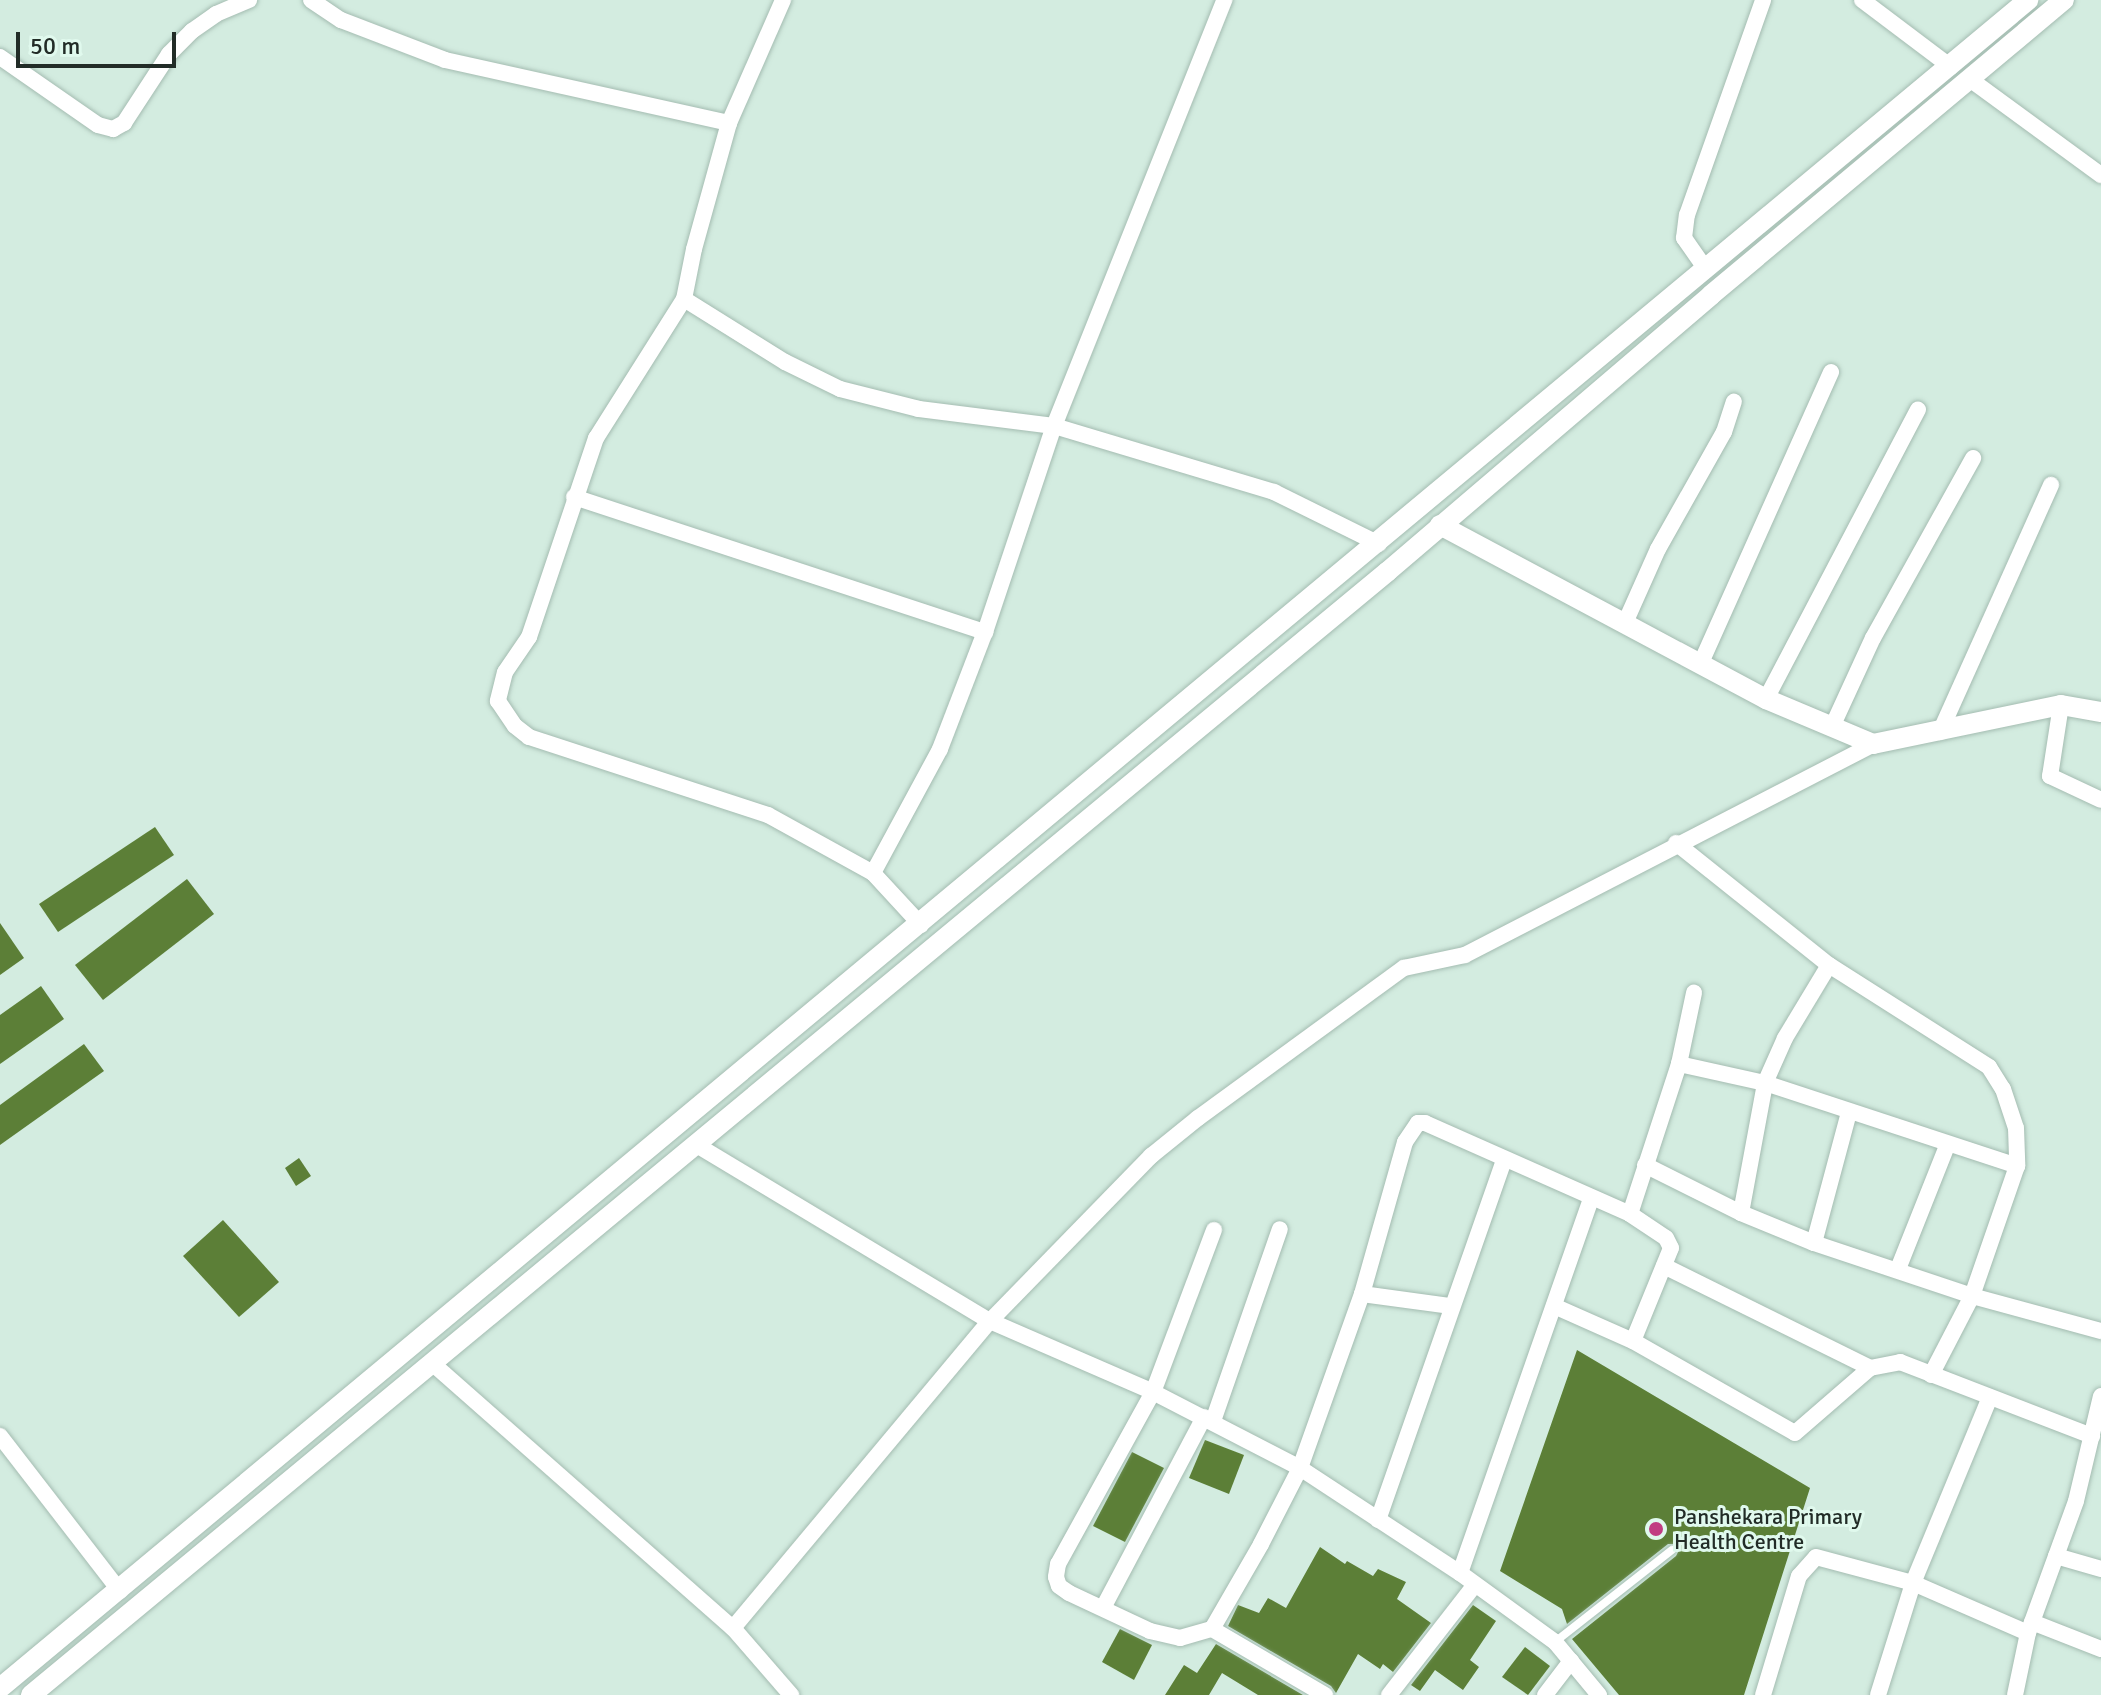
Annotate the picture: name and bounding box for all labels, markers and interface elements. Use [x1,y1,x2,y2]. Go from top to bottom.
scale bar [20,16,180,66]
text: 50 m [30,31,80,61]
place label: Panshekara Primary Health Centre [1674,1503,1862,1554]
marker: Panshekara Primary Health Centre [1645,1518,1667,1540]

